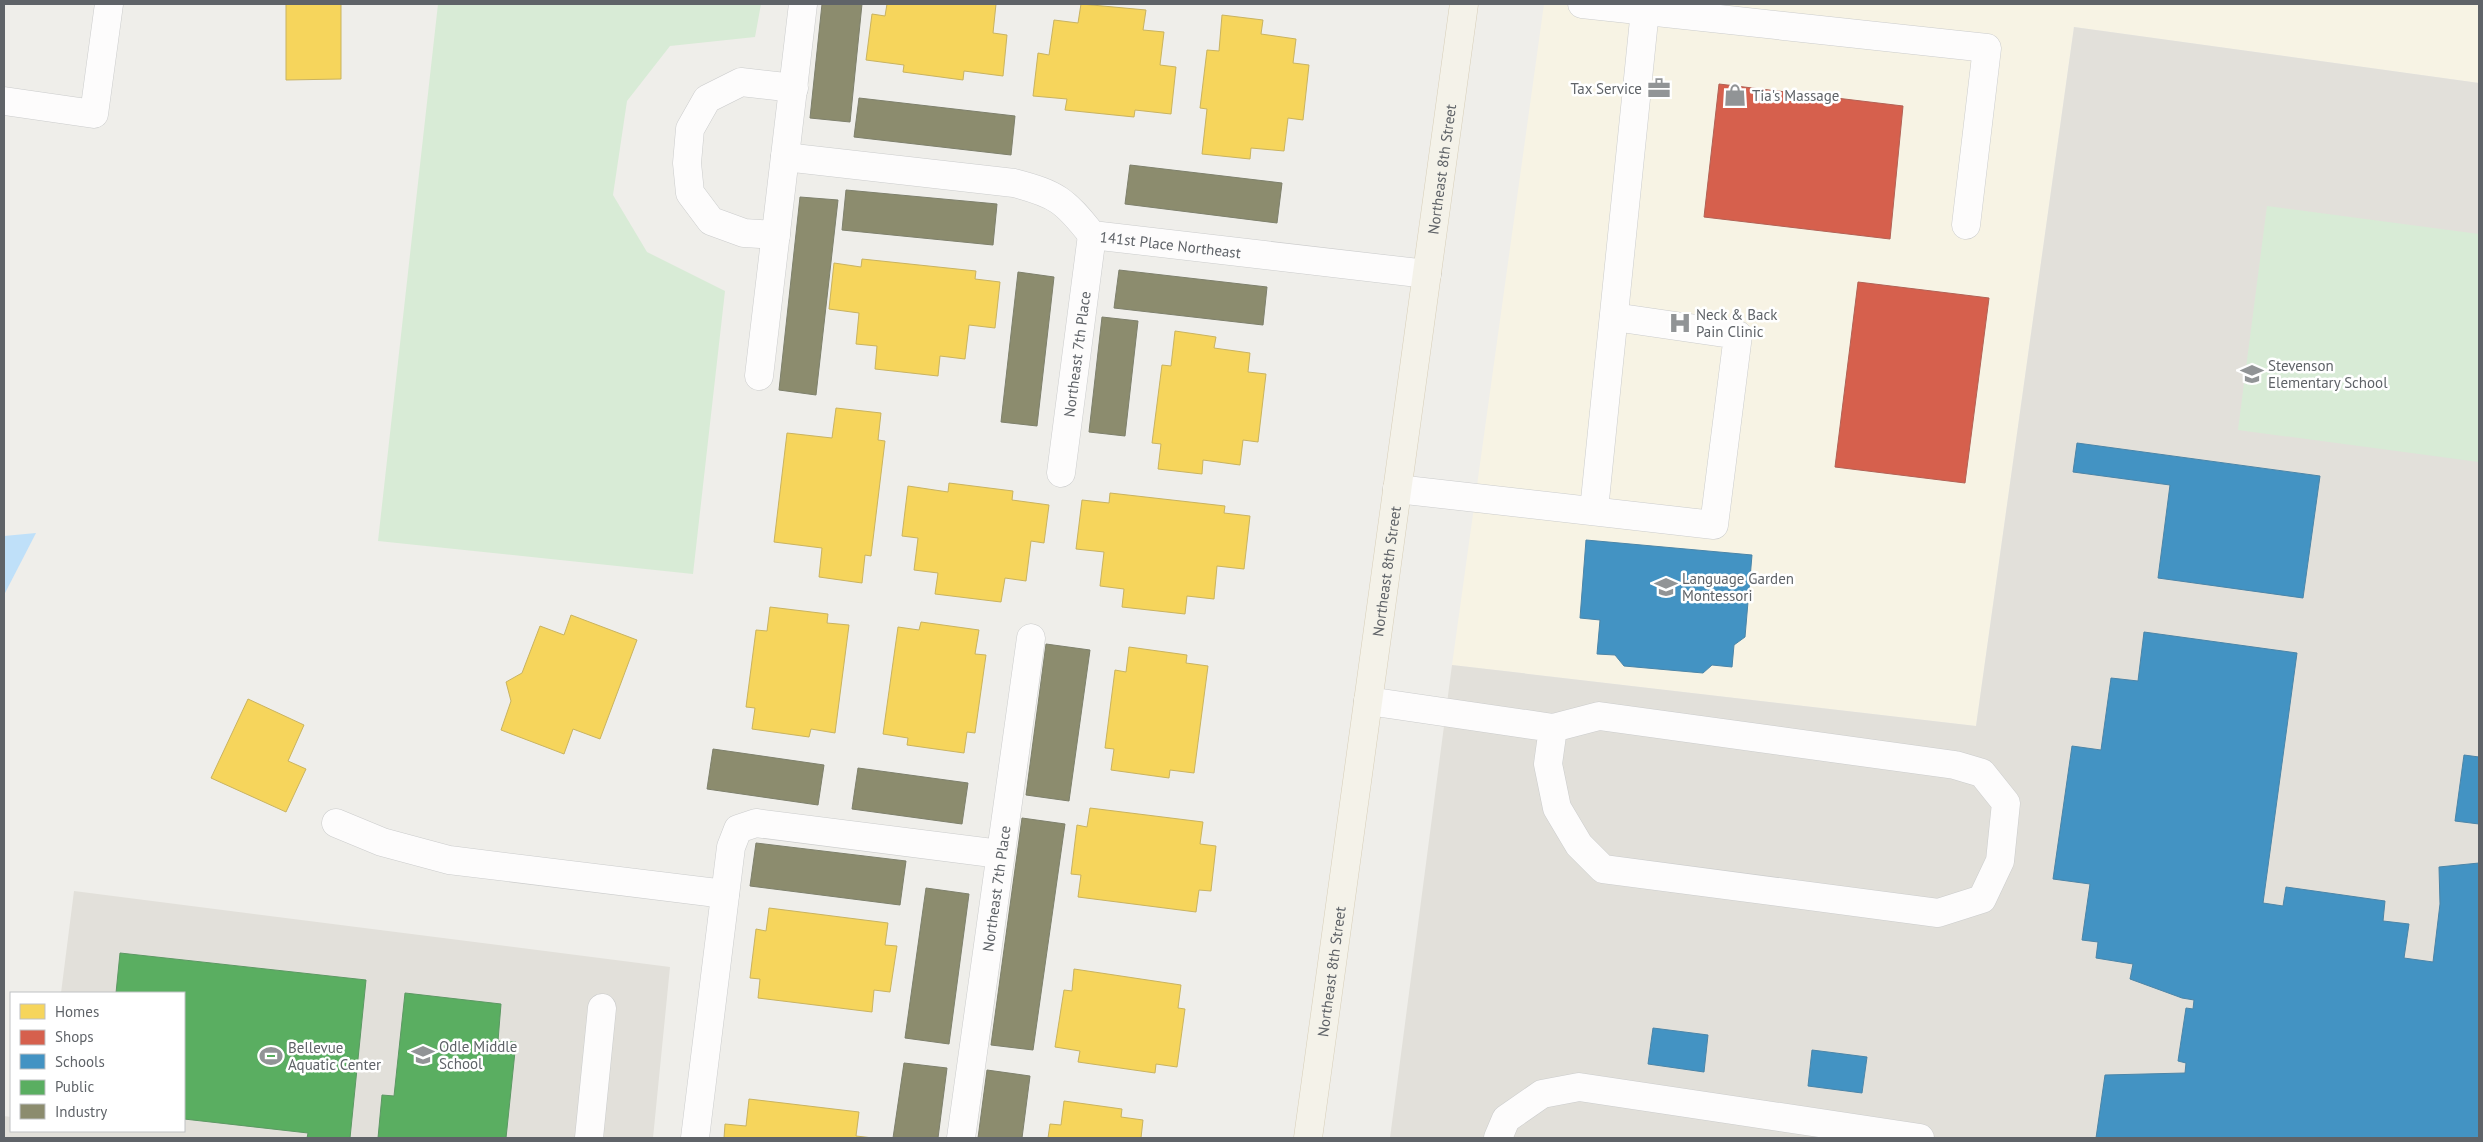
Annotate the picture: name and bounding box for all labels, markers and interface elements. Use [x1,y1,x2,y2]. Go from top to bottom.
office icon: Tax Service [1646,75,1672,101]
place label: Tax Service [1571,79,1642,98]
shop icon: Tia's Massage [1722,82,1748,108]
place label: Tia's Massage [1752,86,1839,105]
street label: Northeast 8th Street [1423,103,1460,236]
street label: 141st Place Northeast [1099,226,1242,262]
street label: Northeast 7th Place [1059,290,1094,418]
place label: Neck & Back Pain Clinic [1696,305,1778,341]
hospital icon: Neck & Back Pain Clinic [1667,310,1693,336]
place label: Stevenson Elementary School [2268,356,2388,392]
school or university icon: Stevenson Elementary School [2239,361,2265,387]
street label: Northeast 8th Street [1368,505,1404,638]
place label: Language Garden Montessori [1682,569,1794,605]
school or university icon: Language Garden Montessori [1653,574,1679,600]
street label: Northeast 7th Place [978,824,1014,953]
street label: Northeast 8th Street [1313,905,1349,1038]
legend [10,992,185,1132]
text: Homes [55,1002,99,1021]
text: Shops [55,1027,94,1046]
place label: Odle Middle School [439,1037,517,1073]
place label: Bellevue Aquatic Center [288,1038,381,1074]
school or university icon: Odle Middle School [410,1042,436,1068]
sports icon: Bellevue Aquatic Center [258,1043,284,1069]
text: Schools [55,1052,105,1071]
text: Public [55,1077,94,1096]
text: Industry [55,1102,107,1121]

